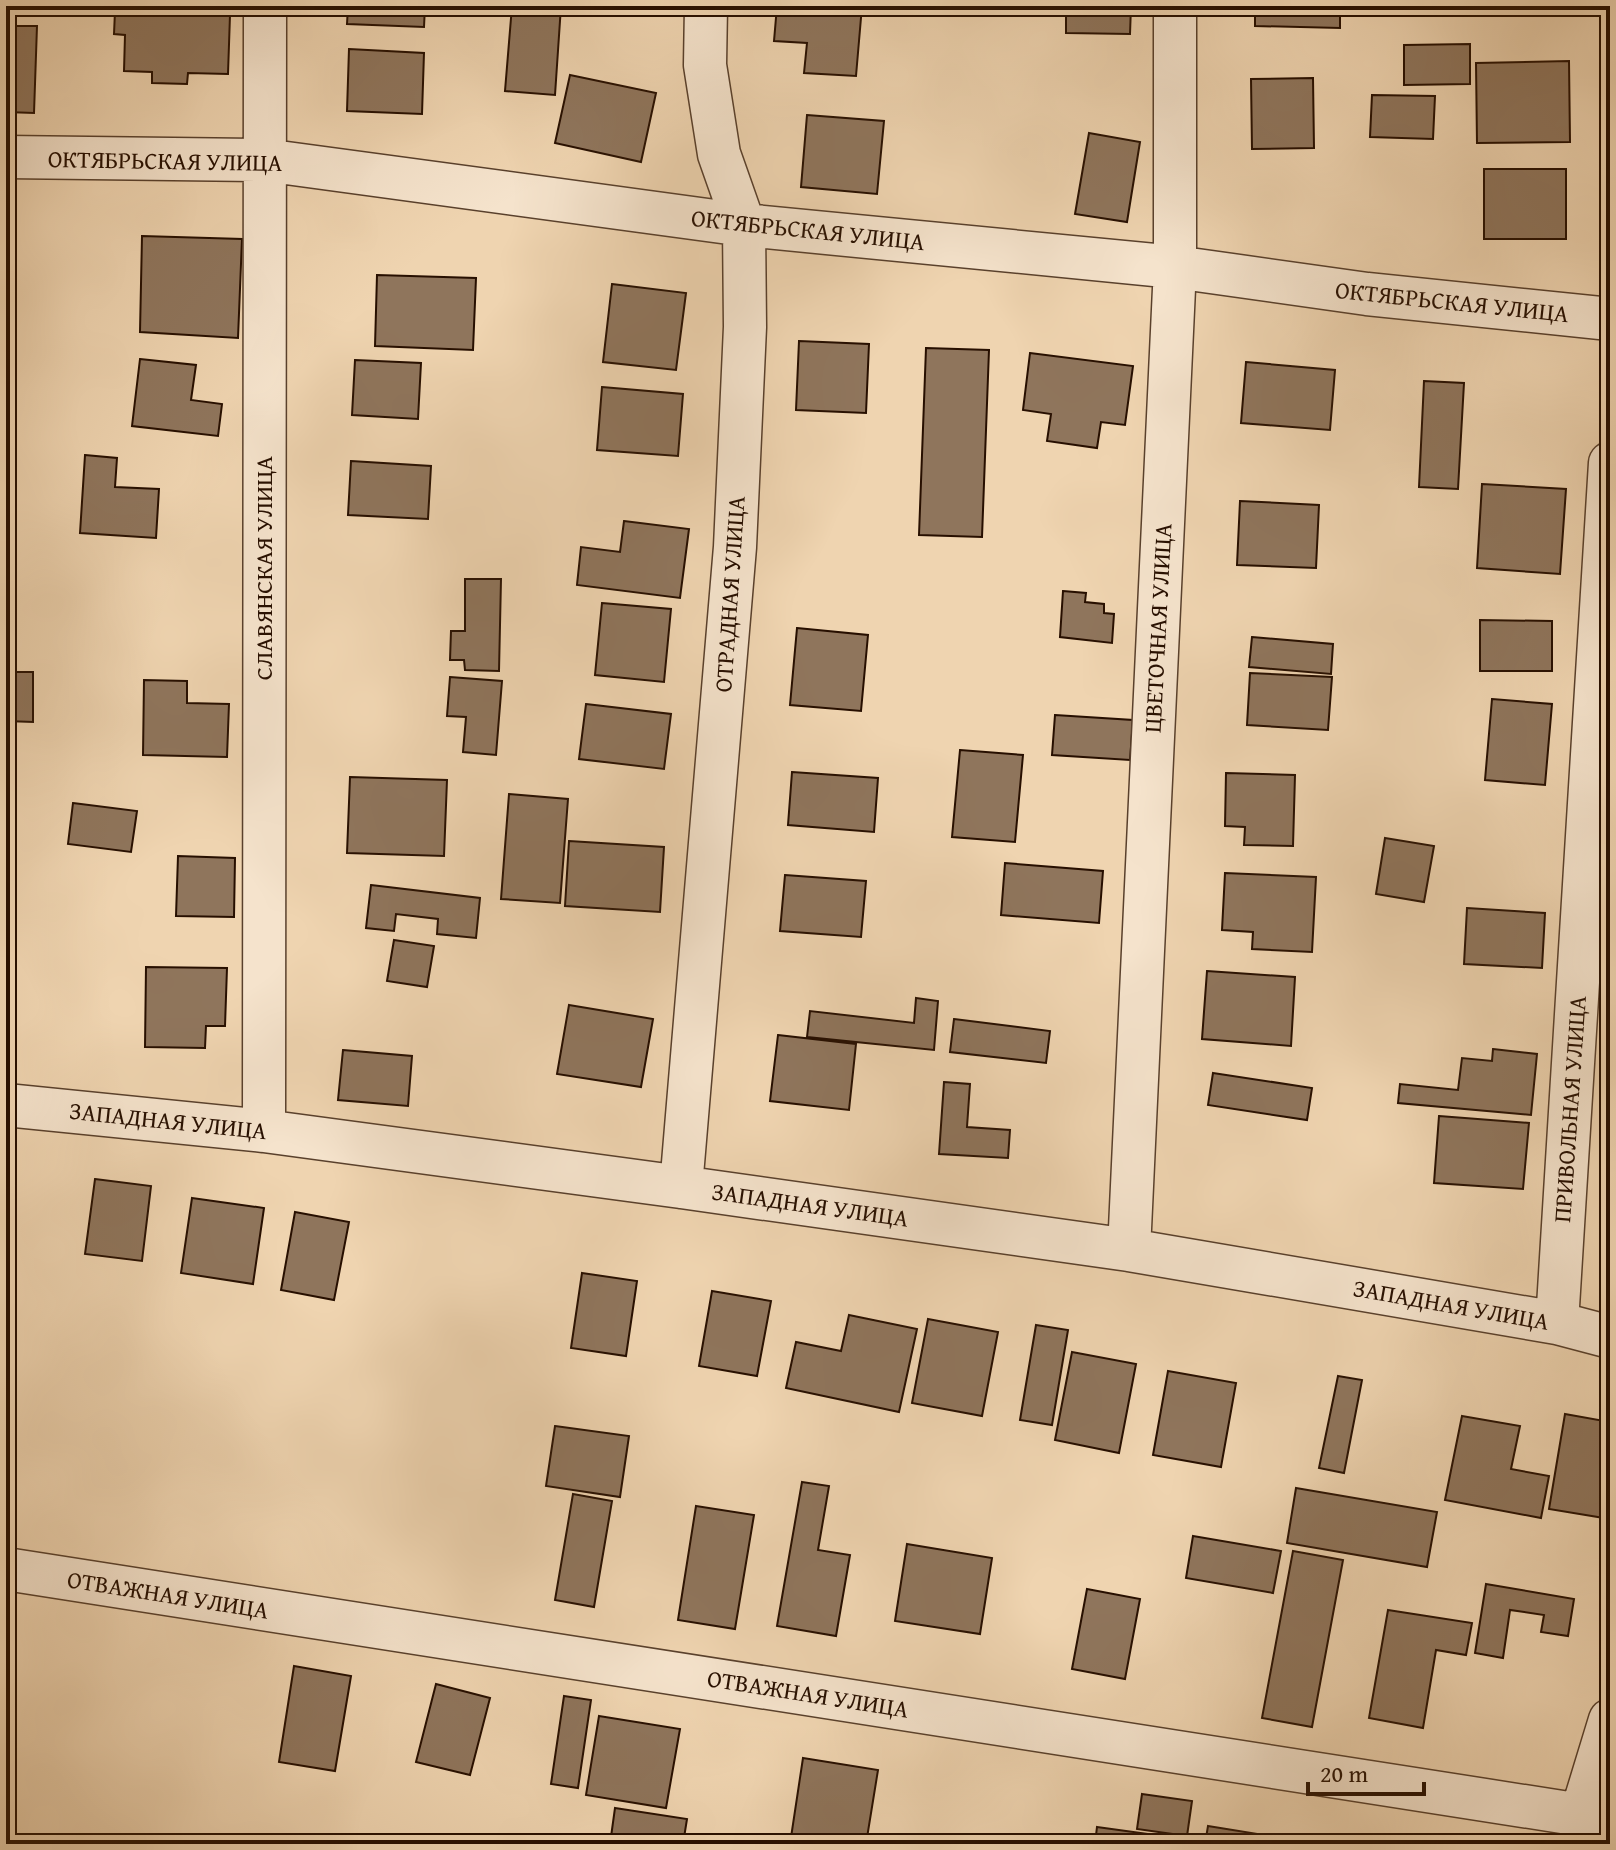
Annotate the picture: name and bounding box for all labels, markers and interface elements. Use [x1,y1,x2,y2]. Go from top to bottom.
street label: ОКТЯБРЬСКАЯ УЛИЦА [47,141,283,180]
street label: ОКТЯБРЬСКАЯ УЛИЦА [690,200,927,259]
street label: ОКТЯБРЬСКАЯ УЛИЦА [1334,272,1571,331]
street label: СЛАВЯНСКАЯ УЛИЦА [246,455,281,680]
street label: ОТРАДНАЯ УЛИЦА [705,494,754,693]
street label: ЦВЕТОЧНАЯ УЛИЦА [1135,522,1180,734]
street label: ПРИВОЛЬНАЯ УЛИЦА [1544,994,1595,1224]
street label: ЗАПАДНАЯ УЛИЦА [68,1093,269,1148]
street label: ЗАПАДНАЯ УЛИЦА [709,1173,911,1236]
street label: ЗАПАДНАЯ УЛИЦА [1350,1270,1552,1339]
street label: ОТВАЖНАЯ УЛИЦА [65,1561,272,1628]
street label: ОТВАЖНАЯ УЛИЦА [705,1660,912,1727]
scale bar [1308,1746,1424,1796]
text: 20 m [1320,1756,1368,1791]

